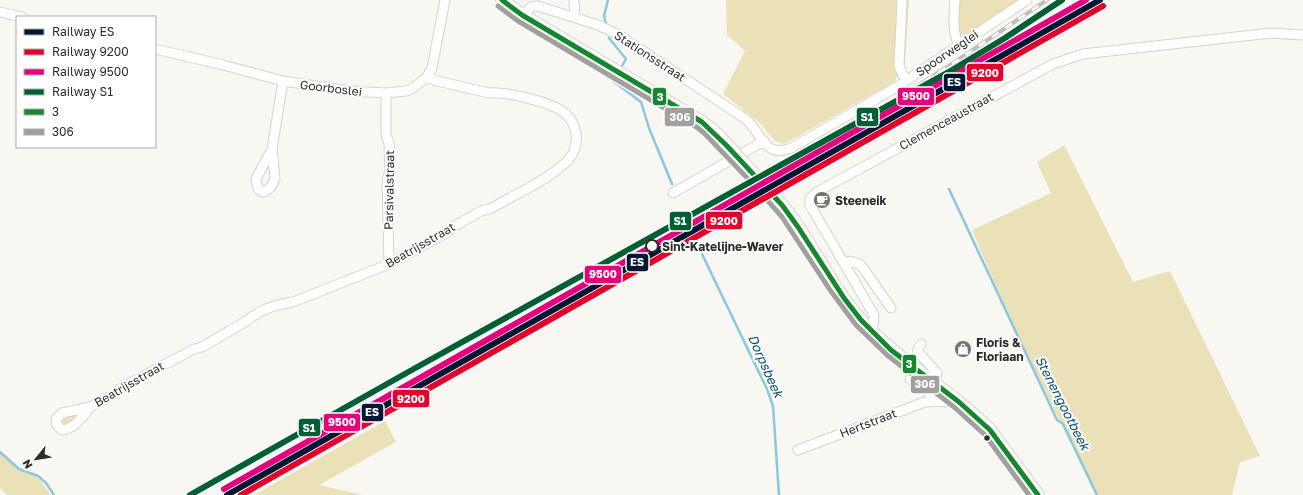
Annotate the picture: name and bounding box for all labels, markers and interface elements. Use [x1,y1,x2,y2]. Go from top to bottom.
legend [16,16,156,148]
text: Railway ES [52,24,115,39]
street label: Stationsstraat [612,27,689,85]
street label: Spoorweglei [913,27,981,79]
text: Railway 9200 [52,44,129,59]
line badge: 9200 [966,63,1004,82]
text: Railway 9500 [52,64,129,79]
text: 9200 [971,66,999,79]
line badge: ES [943,73,966,92]
text: ES [947,75,961,88]
street label: Goorboslei [299,77,363,99]
text: Railway S1 [52,84,113,99]
line badge: 3 [652,87,667,106]
line badge: 9500 [897,87,935,106]
street label: Clemenceaustraat [896,89,996,153]
text: 9500 [902,89,930,102]
text: 3 [657,90,664,103]
text: 3 [52,104,59,119]
line badge: 306 [664,107,695,127]
line badge: S1 [856,107,879,127]
text: 306 [670,110,690,123]
text: S1 [860,110,874,123]
text: 306 [52,124,74,139]
street label: Parsivalstraat [381,150,397,230]
cafe icon: Steeneik [812,190,832,210]
place label: Steeneik [835,193,887,208]
line badge: S1 [669,211,692,231]
line badge: 9200 [705,211,743,230]
text: S1 [673,214,687,227]
text: 9200 [710,214,738,227]
street label: Beatrijsstraat [383,219,458,271]
marker: Sint-Katelijne-Waver [645,239,659,253]
place label: Sint-Katelijne-Waver [662,239,784,254]
line badge: ES [626,253,649,272]
text: ES [630,255,644,268]
line badge: 9500 [584,265,622,284]
text: 9500 [589,267,617,280]
water label: Dorpsbeek [745,332,788,401]
place label: Floris & Floriaan [976,335,1023,364]
shop icon: Floris & Floriaan [953,339,973,359]
water label: Stenengootbeek [1032,353,1094,454]
line badge: 3 [902,354,917,374]
text: 3 [906,357,913,370]
street label: Beatrijsstraat [92,358,167,410]
line badge: 306 [910,375,940,394]
text: 306 [915,377,935,390]
line badge: 9200 [392,389,430,408]
text: 9200 [397,392,425,405]
line badge: ES [361,403,384,422]
text: ES [365,405,379,418]
street label: Hertstraat [837,405,899,441]
line badge: 9500 [323,413,361,432]
text: 9500 [328,415,356,428]
line badge: S1 [298,418,321,437]
text: S1 [302,421,316,434]
unlabelled marker [982,433,992,443]
north arrow [16,439,56,479]
text: N [19,457,35,471]

